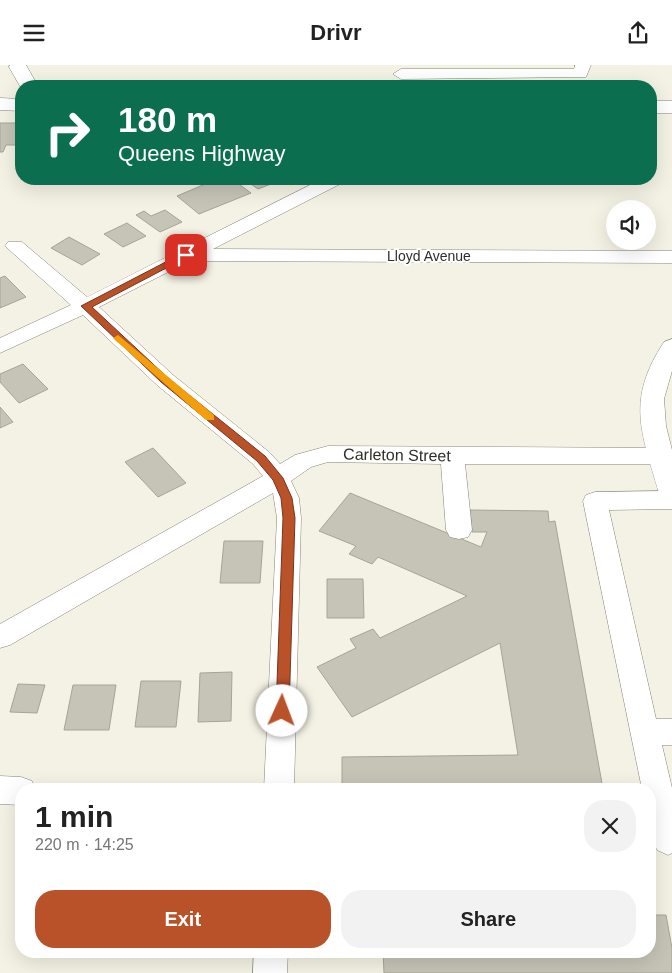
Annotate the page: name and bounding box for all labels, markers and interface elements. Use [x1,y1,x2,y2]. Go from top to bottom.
icon: menu [20,19,48,47]
icon: share [624,19,652,47]
text: Drivr [310,20,362,45]
icon: right [35,100,100,165]
text: 180 m [118,100,217,139]
text: Queens Highway [118,141,286,166]
map controls [606,200,656,250]
button: sound [606,200,656,250]
pin [165,234,207,276]
icon: arrive [172,241,200,269]
street label: Lloyd Avenue [387,248,471,264]
street label: Carleton Street [343,446,451,464]
position arrow [255,684,307,736]
text: 1 min [35,800,113,833]
button: close [584,800,636,852]
text: 220 m · 14:25 [35,836,134,853]
button: Exit [35,890,331,948]
button: Share [341,890,636,948]

